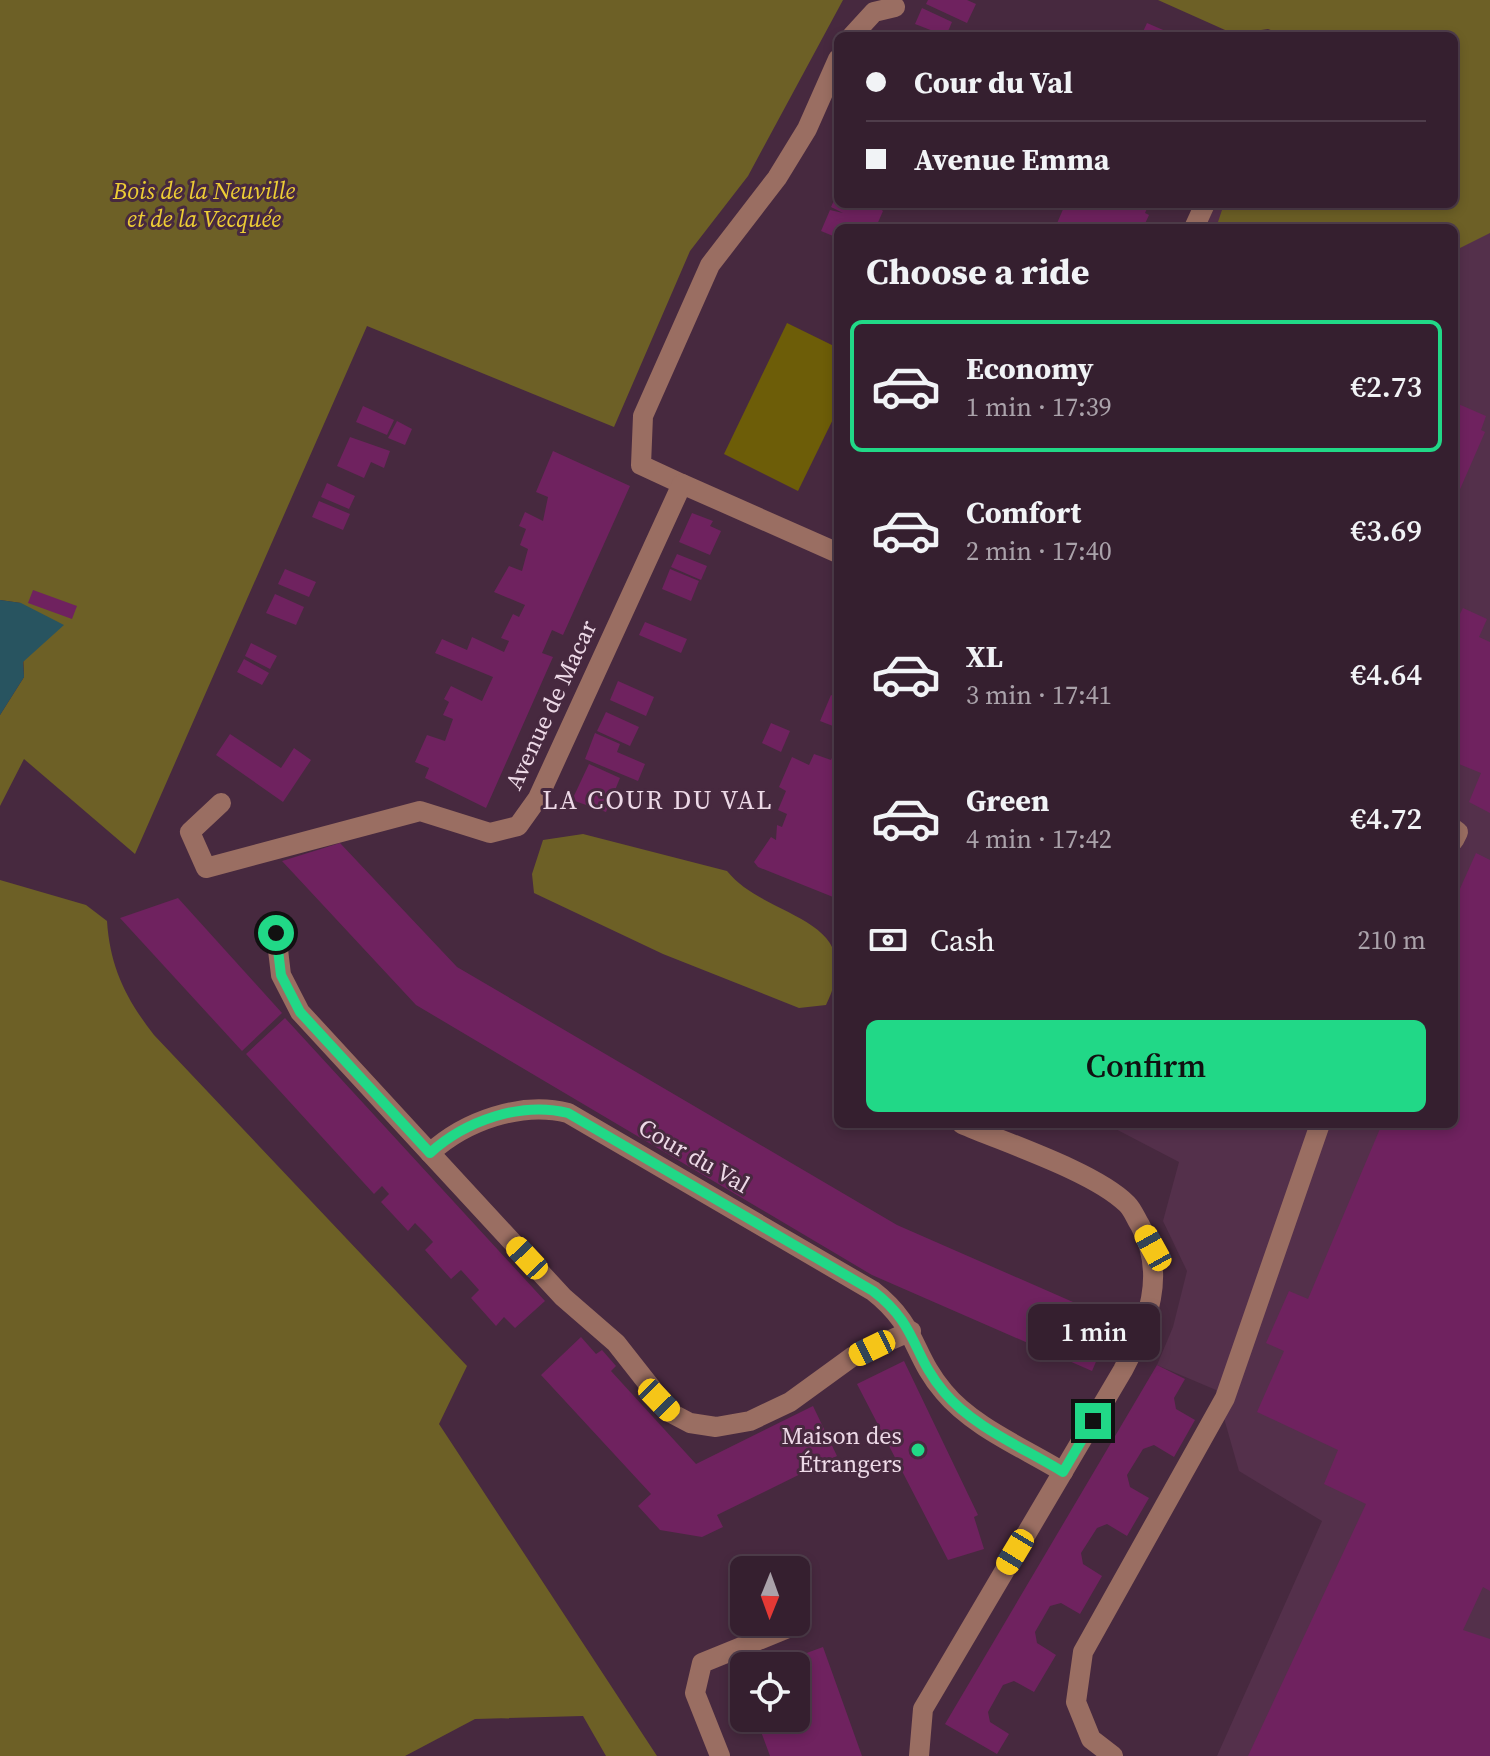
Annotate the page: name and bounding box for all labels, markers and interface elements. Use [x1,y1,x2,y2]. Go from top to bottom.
text: Cour du Val [914,62,1073,103]
text: Avenue Emma [914,139,1110,180]
park label: Bois de la Neuville et de la Vecquée [112,174,295,235]
text: Choose a ride [866,247,1089,296]
text: Economy [966,348,1094,389]
icon: car [870,350,942,422]
text: €2.73 [1351,366,1422,407]
text: 1 min · 17:39 [966,389,1112,425]
text: Comfort [966,492,1081,533]
icon: car [870,494,942,566]
text: €3.69 [1351,510,1422,551]
text: 2 min · 17:40 [966,533,1112,569]
street label: Avenue de Macar [497,615,604,795]
text: XL [966,636,1003,677]
icon: car [870,638,942,710]
text: €4.64 [1351,654,1422,695]
text: 3 min · 17:41 [966,677,1112,713]
text: Green [966,780,1049,821]
district label: LA COUR DU VAL [542,782,774,818]
icon: car [870,782,942,854]
text: €4.72 [1351,798,1422,839]
text: 4 min · 17:42 [966,821,1112,857]
route start [258,915,294,951]
icon: cash [866,918,910,962]
text: Cash [930,920,995,961]
text: 210 m [1358,922,1426,958]
button: Confirm [866,1020,1426,1112]
street label: Cour du Val [632,1110,756,1201]
car [1131,1221,1175,1275]
car [502,1232,552,1284]
callout: 1 min [1027,1305,1159,1361]
text: 1 min [1061,1314,1127,1350]
car [845,1327,899,1369]
car [634,1374,684,1426]
route end [1075,1403,1111,1439]
place label: Maison des Étrangers [781,1419,902,1480]
marker: Maison des Étrangers [909,1441,927,1459]
car [992,1525,1038,1579]
north arrow [730,1556,810,1636]
map controls [730,1556,810,1732]
button: locate [730,1652,810,1732]

